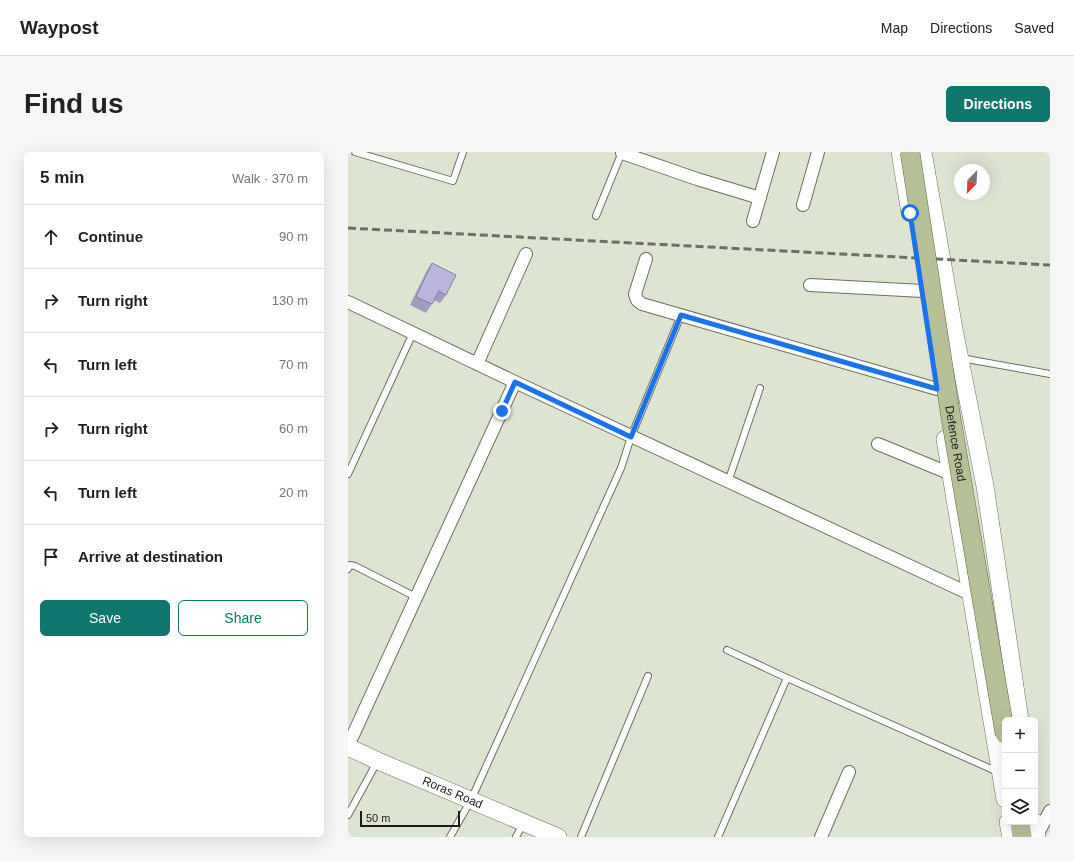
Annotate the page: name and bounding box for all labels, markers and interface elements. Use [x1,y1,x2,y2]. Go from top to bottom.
text: Waypost [20,17,98,38]
text: Map [881,20,908,36]
text: Directions [930,20,992,36]
text: Saved [1014,20,1054,36]
button: Directions [946,86,1050,122]
text: Find us [24,88,124,119]
north arrow [954,164,990,200]
text: 5 min [40,168,84,187]
text: Walk · 370 m [232,171,308,186]
route start [901,204,919,222]
icon: ahead [40,226,62,248]
text: Continue [78,228,143,245]
text: 90 m [279,229,308,244]
icon: right [40,290,62,312]
text: Turn right [78,292,148,309]
text: 130 m [272,293,308,308]
icon: left [40,354,62,376]
text: Turn left [78,356,137,373]
text: 70 m [279,357,308,372]
route end [493,402,511,420]
street label: Defence Road [942,405,969,483]
icon: right [40,418,62,440]
text: Turn right [78,420,148,437]
text: 60 m [279,421,308,436]
icon: left [40,482,62,504]
text: Turn left [78,484,137,501]
text: 20 m [279,485,308,500]
icon: arrive [40,546,62,568]
text: Arrive at destination [78,548,223,565]
button: Save [40,600,170,636]
button: Share [178,600,308,636]
map controls [1002,717,1038,825]
button: + [1002,717,1038,753]
button: − [1002,753,1038,789]
street label: Roras Road [420,774,485,811]
button: layers [1002,789,1038,825]
scale bar [360,809,460,828]
text: 50 m [366,812,390,824]

